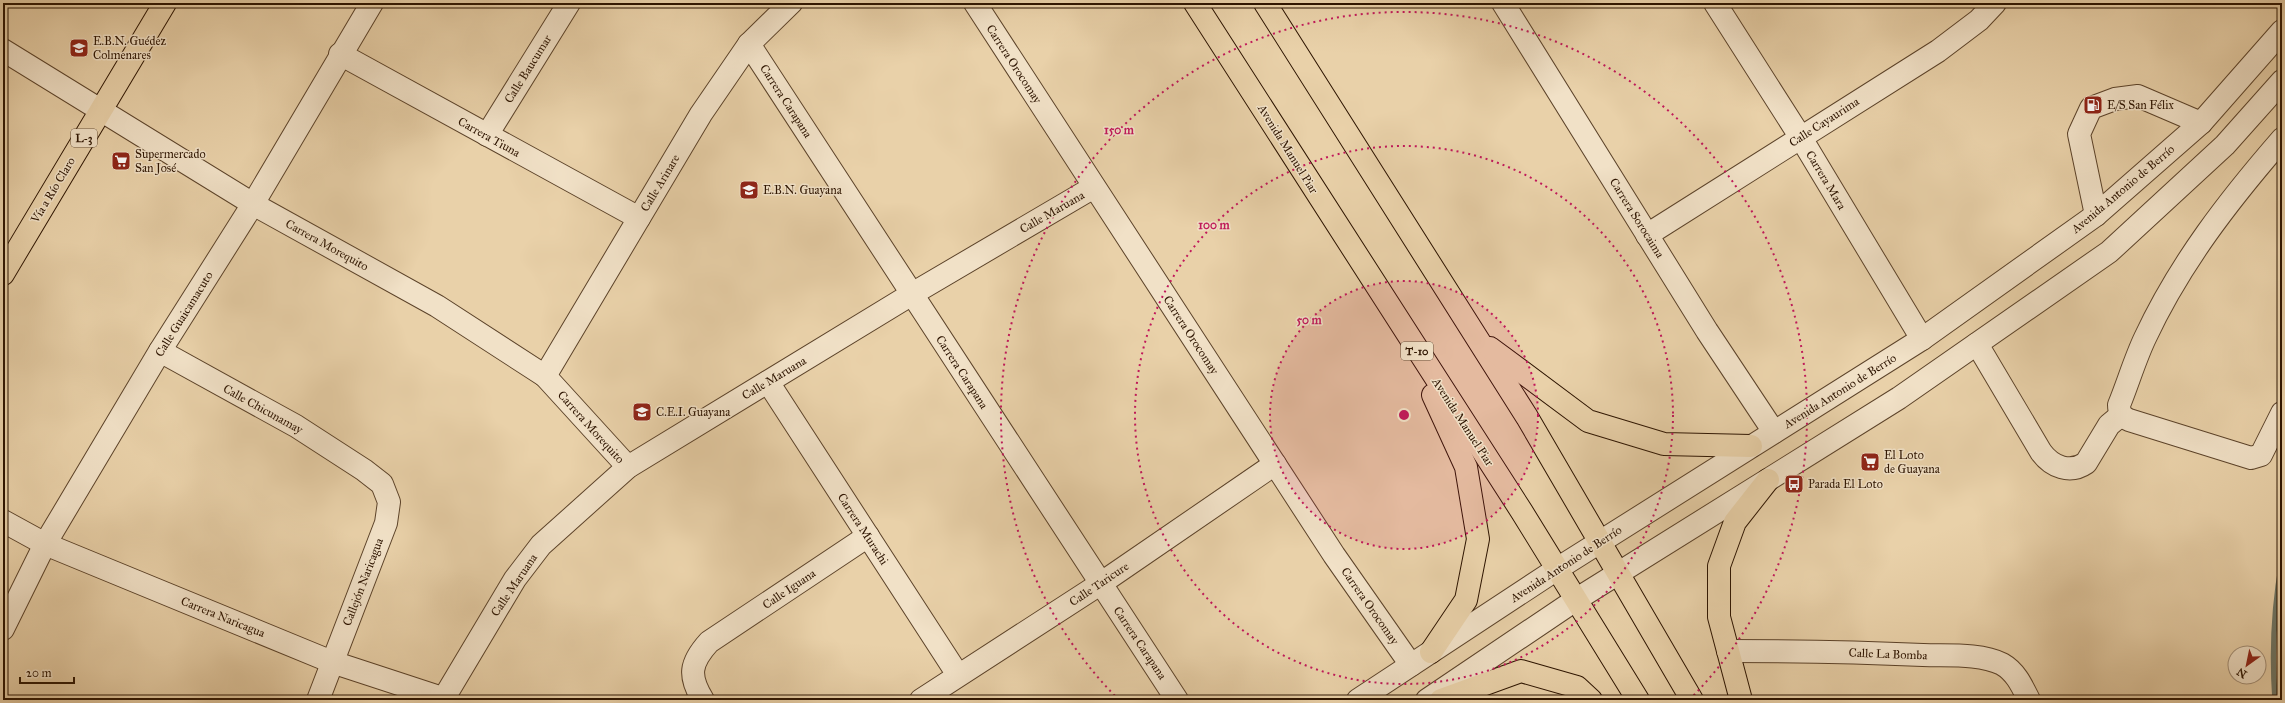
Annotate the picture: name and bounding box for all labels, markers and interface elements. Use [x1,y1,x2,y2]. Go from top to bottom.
street label: Carrera Orocomay [983,22,1045,106]
street label: Calle Baucumar [501,32,555,106]
place label: E.B.N. Guédez Colmenares [93,34,167,62]
school or university icon: E.B.N. Guédez Colmenares [68,37,90,59]
street label: Carrera Carapana [757,62,815,141]
street label: Calle Cayaurima [1786,94,1862,150]
fuel station icon: E/S San Félix [2082,94,2104,116]
place label: E/S San Félix [2107,98,2174,112]
street label: Avenida Manuel Piar [1254,101,1321,197]
street label: Carrera Tiuna [456,114,523,160]
text: 150 m [1104,123,1135,137]
road number: L-3 [71,129,97,147]
street label: Avenida Antonio de Berrío [2068,142,2177,237]
place label: Supermercado San José [135,147,206,176]
street label: Carrera Mara [1803,148,1850,213]
supermarket icon: Supermercado San José [110,150,132,172]
street label: Calle Arinare [637,152,683,214]
street label: Vía a Río Claro [27,155,78,226]
street label: Carrera Sorocaima [1607,175,1668,261]
school or university icon: E.B.N. Guayana [738,179,760,201]
place label: E.B.N. Guayana [763,183,843,197]
street label: Calle Maruana [1017,187,1088,236]
street label: Carrera Morequito [283,216,371,274]
text: 100 m [1198,218,1231,232]
street label: Calle Guaicamacuto [152,269,216,359]
street label: Carrera Orocomay [1160,293,1222,377]
text: 50 m [1296,313,1323,327]
street label: Carrera Carapana [933,333,991,412]
road number: T-10 [1401,342,1433,360]
street label: Avenida Antonio de Berrío [1780,351,1899,432]
street label: Calle Maruana [739,353,809,403]
street label: Avenida Manuel Piar [1429,374,1497,469]
street label: Calle Chicunamay [221,381,306,437]
street label: Carrera Morequito [554,388,627,467]
school or university icon: C.E.I. Guayana [631,401,653,423]
place label: C.E.I. Guayana [656,405,731,419]
centre of rings [1397,408,1411,422]
place label: El Loto de Guayana [1884,448,1941,476]
supermarket icon: El Loto de Guayana [1859,451,1881,473]
bus stop icon: Parada El Loto [1783,473,1805,495]
place label: Parada El Loto [1808,477,1883,491]
street label: Carrera Murachi [835,491,892,568]
street label: Avenida Antonio de Berrío [1507,523,1624,606]
street label: Callejón Naricagua [340,535,387,628]
street label: Calle Maruana [488,550,541,619]
street label: Calle Taricure [1067,559,1131,609]
street label: Carrera Orocomay [1338,565,1402,648]
street label: Calle Iguana [760,566,820,613]
street label: Carrera Naricagua [179,594,268,642]
street label: Carrera Carapana [1110,604,1170,683]
north arrow [2227,645,2267,685]
street label: Calle La Bomba [1848,646,1929,662]
scale bar [20,659,74,685]
text: N [2234,665,2249,681]
text: 20 m [26,666,52,680]

